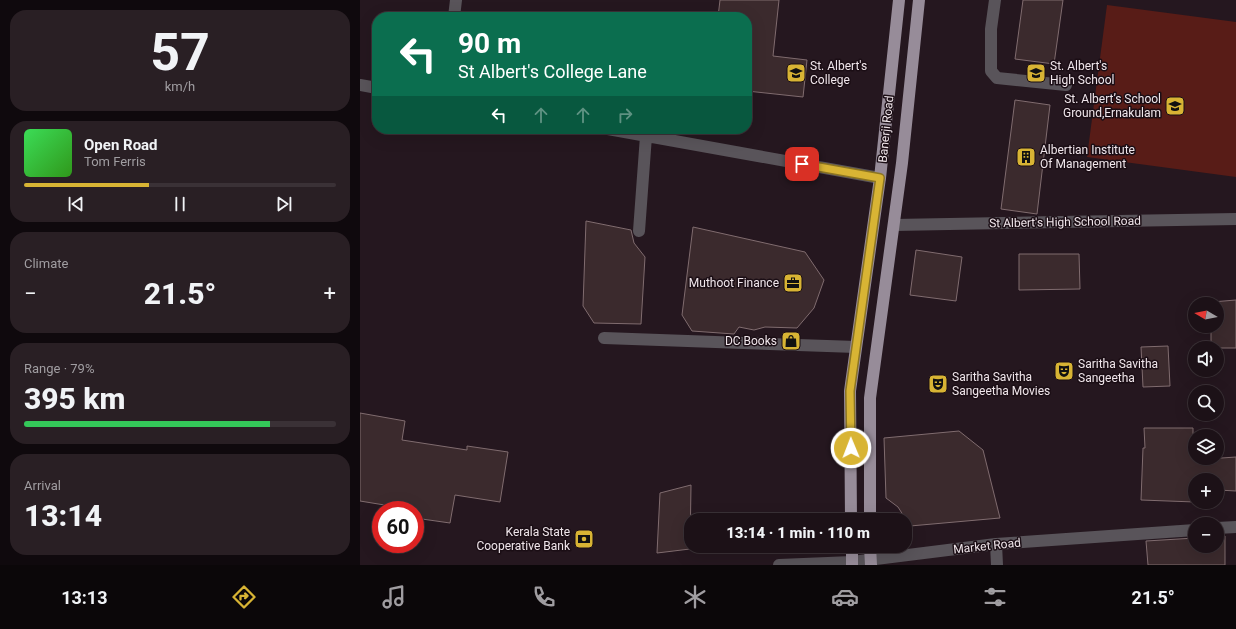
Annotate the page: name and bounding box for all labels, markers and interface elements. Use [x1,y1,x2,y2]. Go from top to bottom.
text: 57 [150,22,210,83]
text: 90 m [458,27,521,60]
icon: left [392,28,444,80]
place label: St. Albert's College [810,59,867,87]
place label: St. Albert's High School [1050,59,1114,87]
text: St Albert's College Lane [458,61,647,82]
school or university icon: St. Albert's College [785,62,807,84]
school or university icon: St. Albert's High School [1025,62,1047,84]
text: km/h [165,79,195,94]
place label: St. Albert’s School Ground,Ernakulam [1063,92,1161,120]
street label: Banerji Road [876,95,896,163]
school or university icon: St. Albert’s School Ground,Ernakulam [1164,95,1186,117]
icon: left [488,104,510,126]
icon: ahead [530,104,552,126]
icon: ahead [572,104,594,126]
icon: right [614,104,636,126]
text: Open Road [84,136,158,154]
place label: Albertian Institute Of Management [1040,143,1135,171]
building icon: Albertian Institute Of Management [1015,146,1037,168]
pin [785,147,819,181]
icon: arrive [791,153,813,175]
text: Tom Ferris [84,154,146,169]
icon: previous [65,193,87,215]
icon: pause [169,193,191,215]
icon: next [273,193,295,215]
street label: St Albert's High School Road [989,214,1141,230]
text: Climate [24,256,68,271]
office icon: Muthoot Finance [782,272,804,294]
text: 21.5° [144,276,216,311]
place label: Muthoot Finance [689,276,779,290]
text: − [24,281,37,306]
text: + [324,281,336,306]
north arrow [1188,297,1224,333]
map controls [1188,297,1224,553]
shop icon: DC Books [780,330,802,352]
place label: DC Books [725,334,777,348]
button: sound [1188,341,1224,377]
place label: Saritha Savitha Sangeetha [1078,357,1158,385]
theatre icon: Saritha Savitha Sangeetha [1053,360,1075,382]
text: Range · 79% [24,361,94,376]
place label: Saritha Savitha Sangeetha Movies [952,370,1050,398]
theatre icon: Saritha Savitha Sangeetha Movies [927,373,949,395]
text: 395 km [24,381,126,416]
button: search [1188,385,1224,421]
position arrow [830,427,872,469]
button: layers [1188,429,1224,465]
button: + [1188,473,1224,509]
text: Arrival [24,478,61,493]
text: 13:14 [24,498,102,533]
speed limit sign: 60 [372,501,424,553]
button: − [1188,517,1224,553]
text: 13:14 · 1 min · 110 m [726,524,870,542]
place label: Kerala State Cooperative Bank [476,525,571,553]
bank icon: Kerala State Cooperative Bank [573,528,595,550]
street label: Market Road [953,535,1021,557]
icon: directions [230,583,258,611]
icon: music [380,583,408,611]
icon: phone [530,583,558,611]
icon: climate [681,583,709,611]
icon: car [831,583,859,611]
icon: filters [981,583,1009,611]
text: 13:13 [61,587,108,608]
text: 21.5° [1132,587,1175,608]

